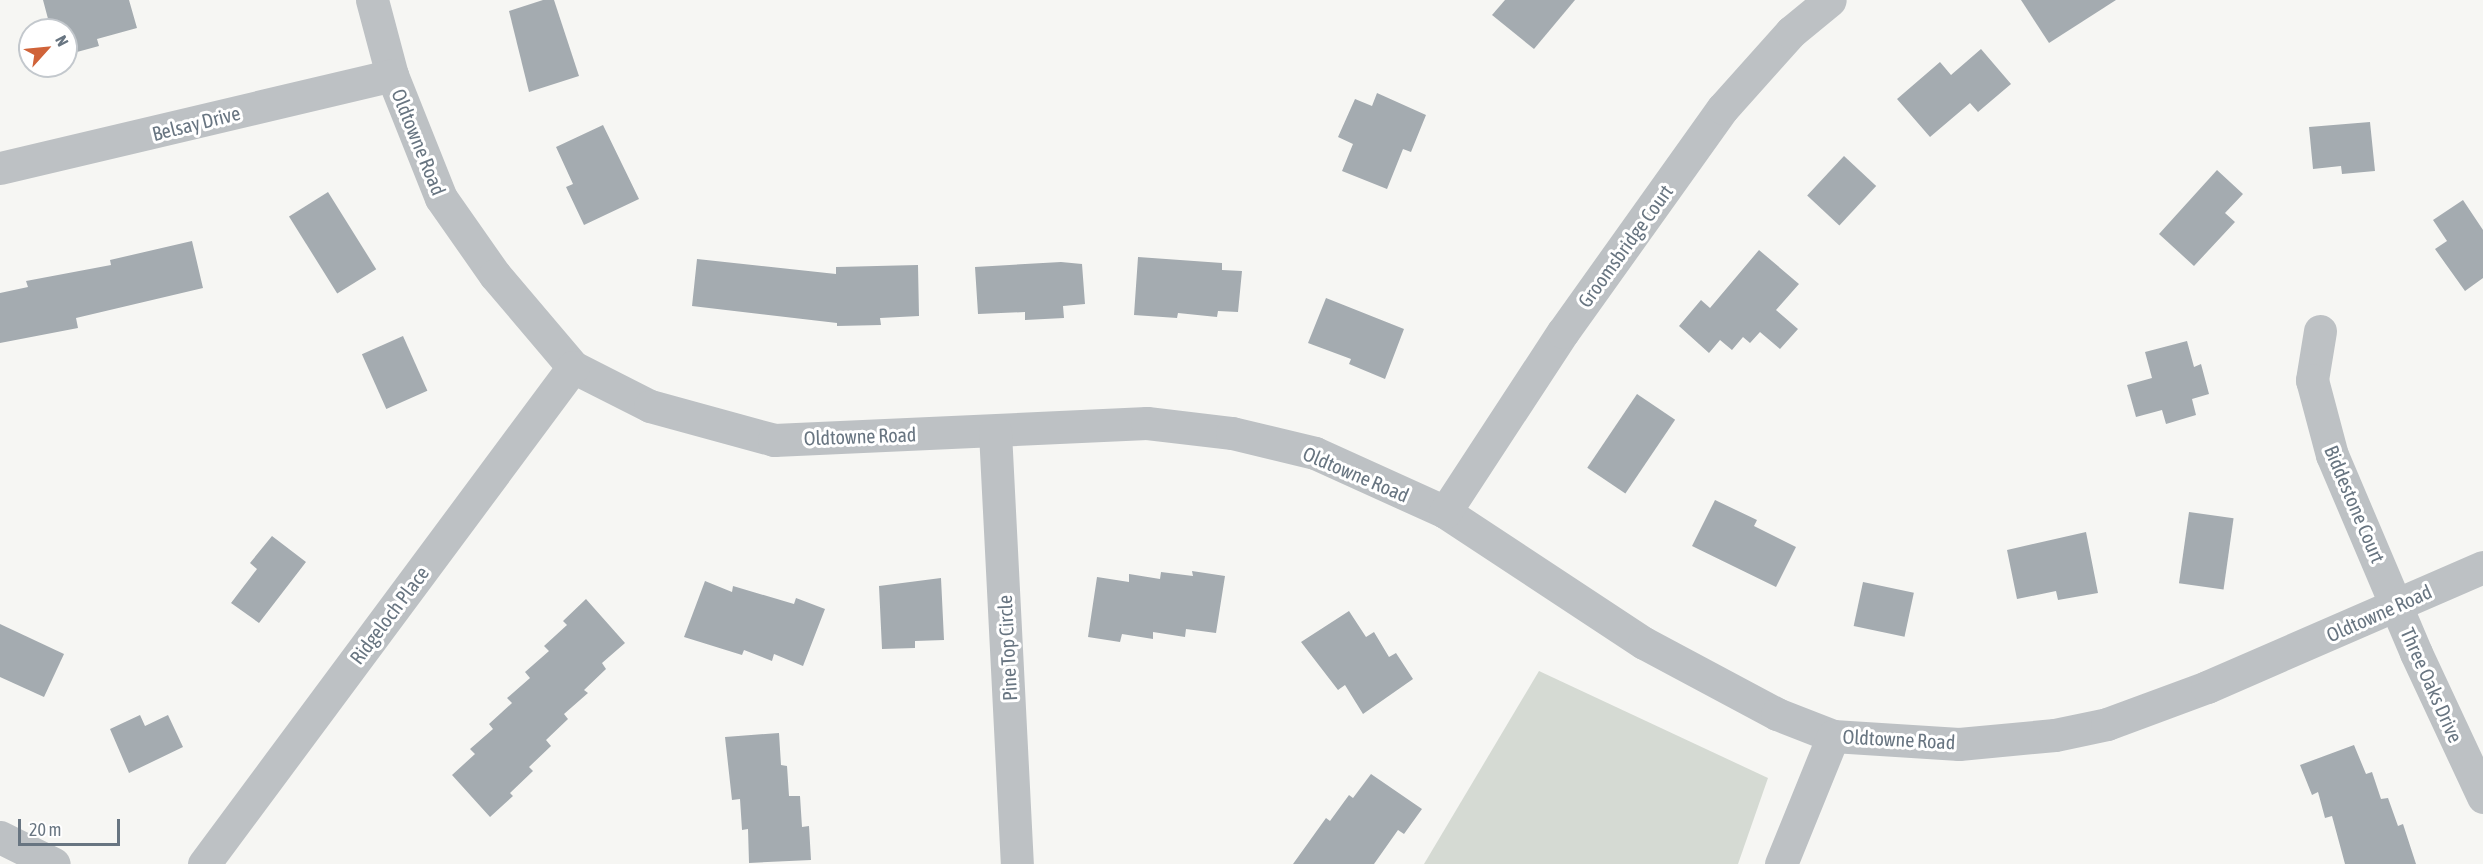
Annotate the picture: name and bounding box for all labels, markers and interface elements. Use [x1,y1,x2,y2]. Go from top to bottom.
north arrow [18,18,78,78]
text: N [52,32,72,49]
street label: Oldtowne Road [387,85,451,199]
street label: Belsay Drive [149,100,243,146]
street label: Groomsbridge Court [1572,180,1678,312]
street label: Oldtowne Road [803,422,917,450]
street label: Oldtowne Road [1299,441,1413,507]
street label: Biddestone Court [2319,442,2391,566]
street label: Ridgeloch Place [344,561,434,669]
street label: Oldtowne Road [2323,579,2435,647]
street label: Pine Top Circle [992,595,1022,701]
street label: Three Oaks Drive [2396,624,2468,746]
street label: Oldtowne Road [1842,724,1956,754]
scale bar [21,807,123,845]
text: 20 m [29,819,61,840]

